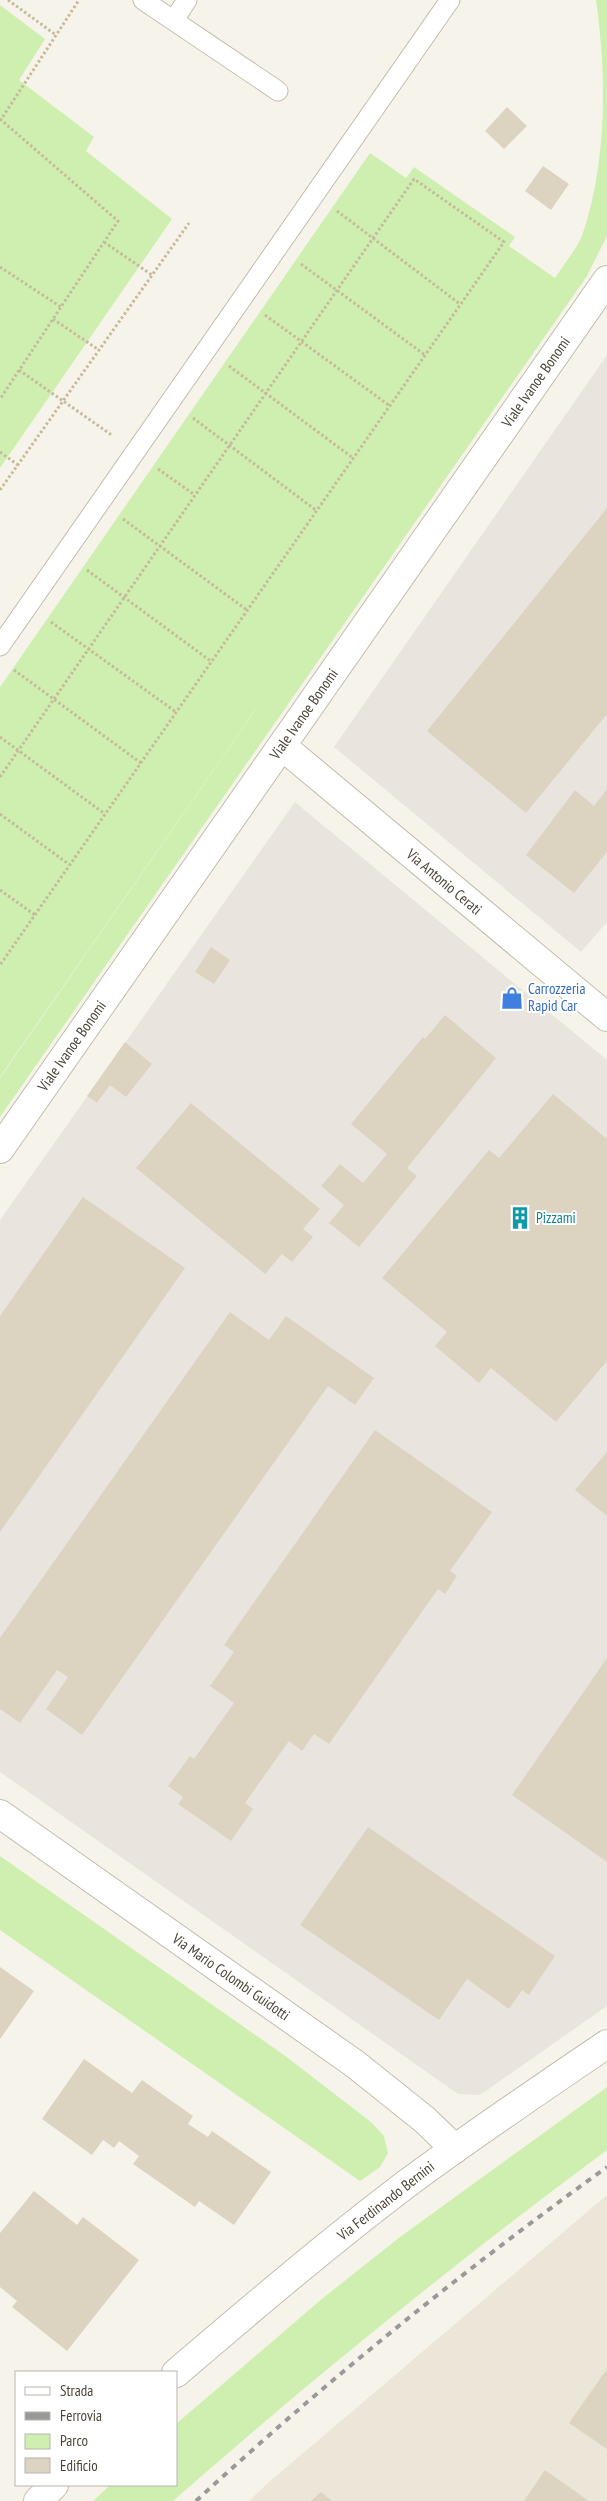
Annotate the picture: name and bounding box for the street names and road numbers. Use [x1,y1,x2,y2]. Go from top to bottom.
street label: Viale Ivanoe Bonomi [497,333,574,432]
street label: Viale Ivanoe Bonomi [265,665,342,764]
street label: Via Antonio Cerati [402,844,486,919]
street label: Viale Ivanoe Bonomi [33,997,110,1096]
street label: Via Mario Colombi Guidotti [168,1928,294,2024]
street label: Via Ferdinando Bernini [333,2157,438,2245]

